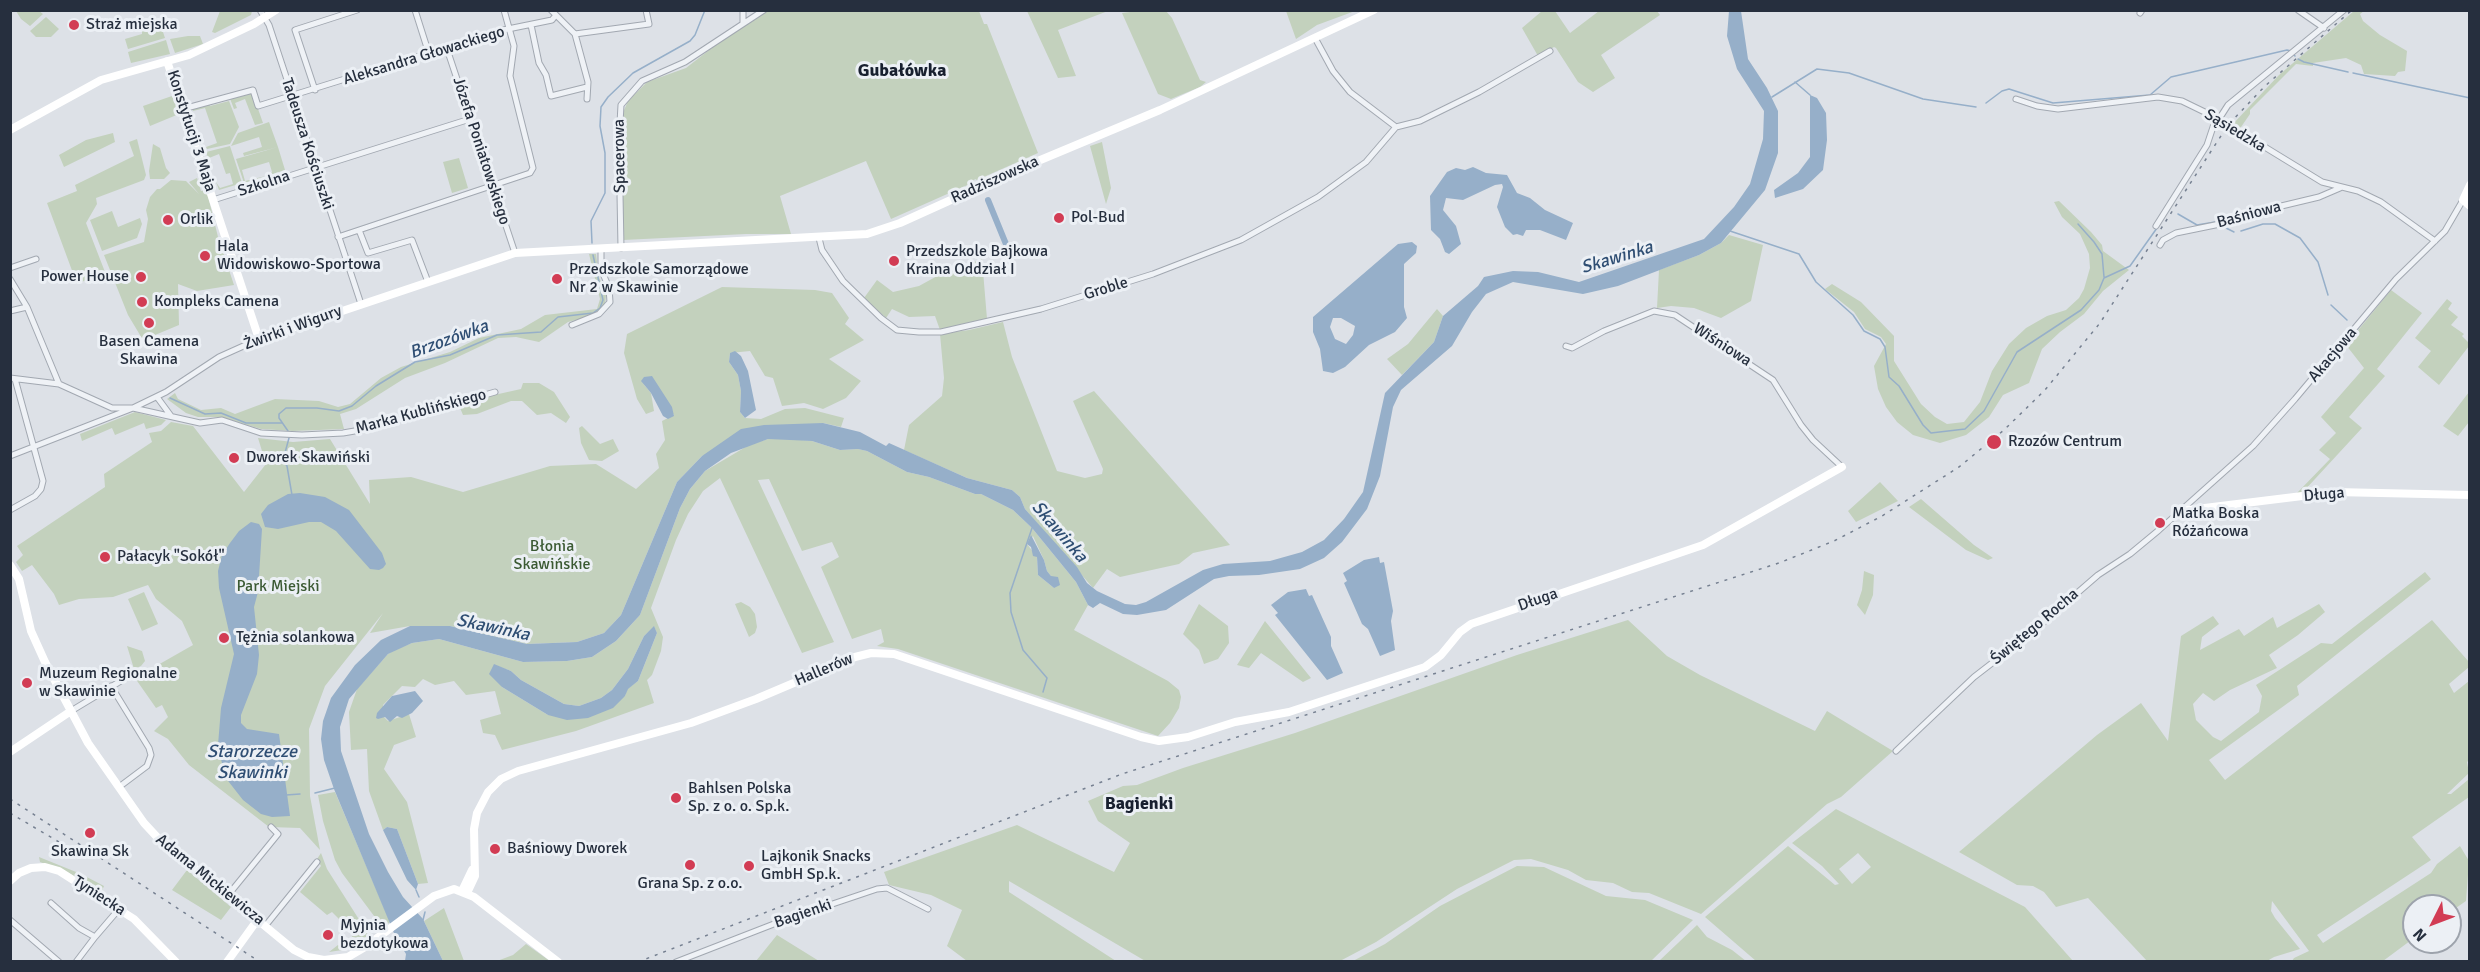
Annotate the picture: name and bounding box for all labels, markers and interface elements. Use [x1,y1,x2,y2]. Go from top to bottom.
place label: Straż miejska [86,15,178,35]
marker: Straż miejska [67,18,81,32]
street label: Aleksandra Głowackiego [341,22,507,90]
district label: Gubałówka [858,60,946,82]
street label: Konstytucji 3 Maja [162,68,220,194]
street label: Józefa Poniatowskiego [448,75,514,227]
street label: Tadeusza Kościuszki [277,76,337,212]
street label: Sąsiedzka [2201,105,2269,157]
street label: Spacerowa [610,119,630,193]
street label: Radziszowska [948,152,1042,208]
street label: Szkolna [236,167,292,201]
street label: Baśniowa [2215,197,2283,233]
place label: Pol-Bud [1071,208,1125,228]
place label: Orlik [180,210,213,230]
marker: Pol-Bud [1052,211,1066,225]
marker: Orlik [161,213,175,227]
place label: Hala Widowiskowo-Sportowa [217,237,381,275]
water label: Skawinka [1578,237,1656,279]
place label: Przedszkole Bajkowa Kraina Oddział I [906,242,1048,280]
marker: Hala Widowiskowo-Sportowa [198,249,212,263]
marker: Przedszkole Bajkowa Kraina Oddział I [887,254,901,268]
place label: Przedszkole Samorządowe Nr 2 w Skawinie [569,260,749,298]
place label: Power House [41,267,129,287]
marker: Power House [134,270,148,284]
marker: Przedszkole Samorządowe Nr 2 w Skawinie [550,272,564,286]
street label: Groble [1082,273,1130,305]
place label: Kompleks Camena [154,292,279,312]
marker: Kompleks Camena [135,295,149,309]
street label: Żwirki i Wigury [241,301,345,355]
marker: Basen Camena Skawina [142,316,156,330]
water label: Brzozówka [407,316,491,364]
street label: Wiśniowa [1689,319,1755,371]
street label: Akacjowa [2305,324,2361,386]
place label: Basen Camena Skawina [99,332,199,370]
street label: Marka Kublińskiego [353,385,489,439]
place label: Rzozów Centrum [2008,432,2122,452]
marker: Rzozów Centrum [1985,433,2003,451]
place label: Dworek Skawiński [246,448,370,468]
marker: Dworek Skawiński [227,451,241,465]
street label: Długa [2303,484,2345,506]
water label: Skawinka [1027,497,1091,567]
place label: Matka Boska Różańcowa [2172,504,2259,542]
marker: Matka Boska Różańcowa [2153,516,2167,530]
park label: Błonia Skawińskie [514,537,590,575]
place label: Pałacyk "Sokół" [117,547,225,567]
marker: Pałacyk "Sokół" [98,550,112,564]
park label: Park Miejski [236,577,320,597]
street label: Długa [1515,584,1561,616]
street label: Świętego Rocha [1987,585,2083,669]
water label: Skawinka [455,610,531,646]
place label: Tężnia solankowa [236,628,355,648]
marker: Tężnia solankowa [217,631,231,645]
street label: Hallerów [792,649,856,691]
place label: Muzeum Regionalne w Skawinie [39,664,177,702]
marker: Muzeum Regionalne w Skawinie [20,676,34,690]
water label: Starorzecze Skawinki [207,741,297,783]
place label: Bahlsen Polska Sp. z o. o. Sp.k. [688,779,791,817]
marker: Bahlsen Polska Sp. z o. o. Sp.k. [669,791,683,805]
district label: Bagienki [1105,793,1173,815]
marker: Skawina Sk [83,826,97,840]
street label: Adama Mickiewicza [152,830,268,930]
place label: Baśniowy Dworek [507,839,627,859]
place label: Skawina Sk [51,842,129,862]
marker: Baśniowy Dworek [488,842,502,856]
place label: Lajkonik Snacks GmbH Sp.k. [761,847,871,885]
marker: Grana Sp. z o.o. [683,858,697,872]
marker: Lajkonik Snacks GmbH Sp.k. [742,859,756,873]
street label: Tyniecka [69,872,129,920]
place label: Grana Sp. z o.o. [637,874,743,894]
north arrow [2402,894,2462,954]
street label: Bagienki [772,895,834,933]
place label: Myjnia bezdotykowa [340,916,429,954]
text: N [2409,924,2431,946]
marker: Myjnia bezdotykowa [321,928,335,942]

